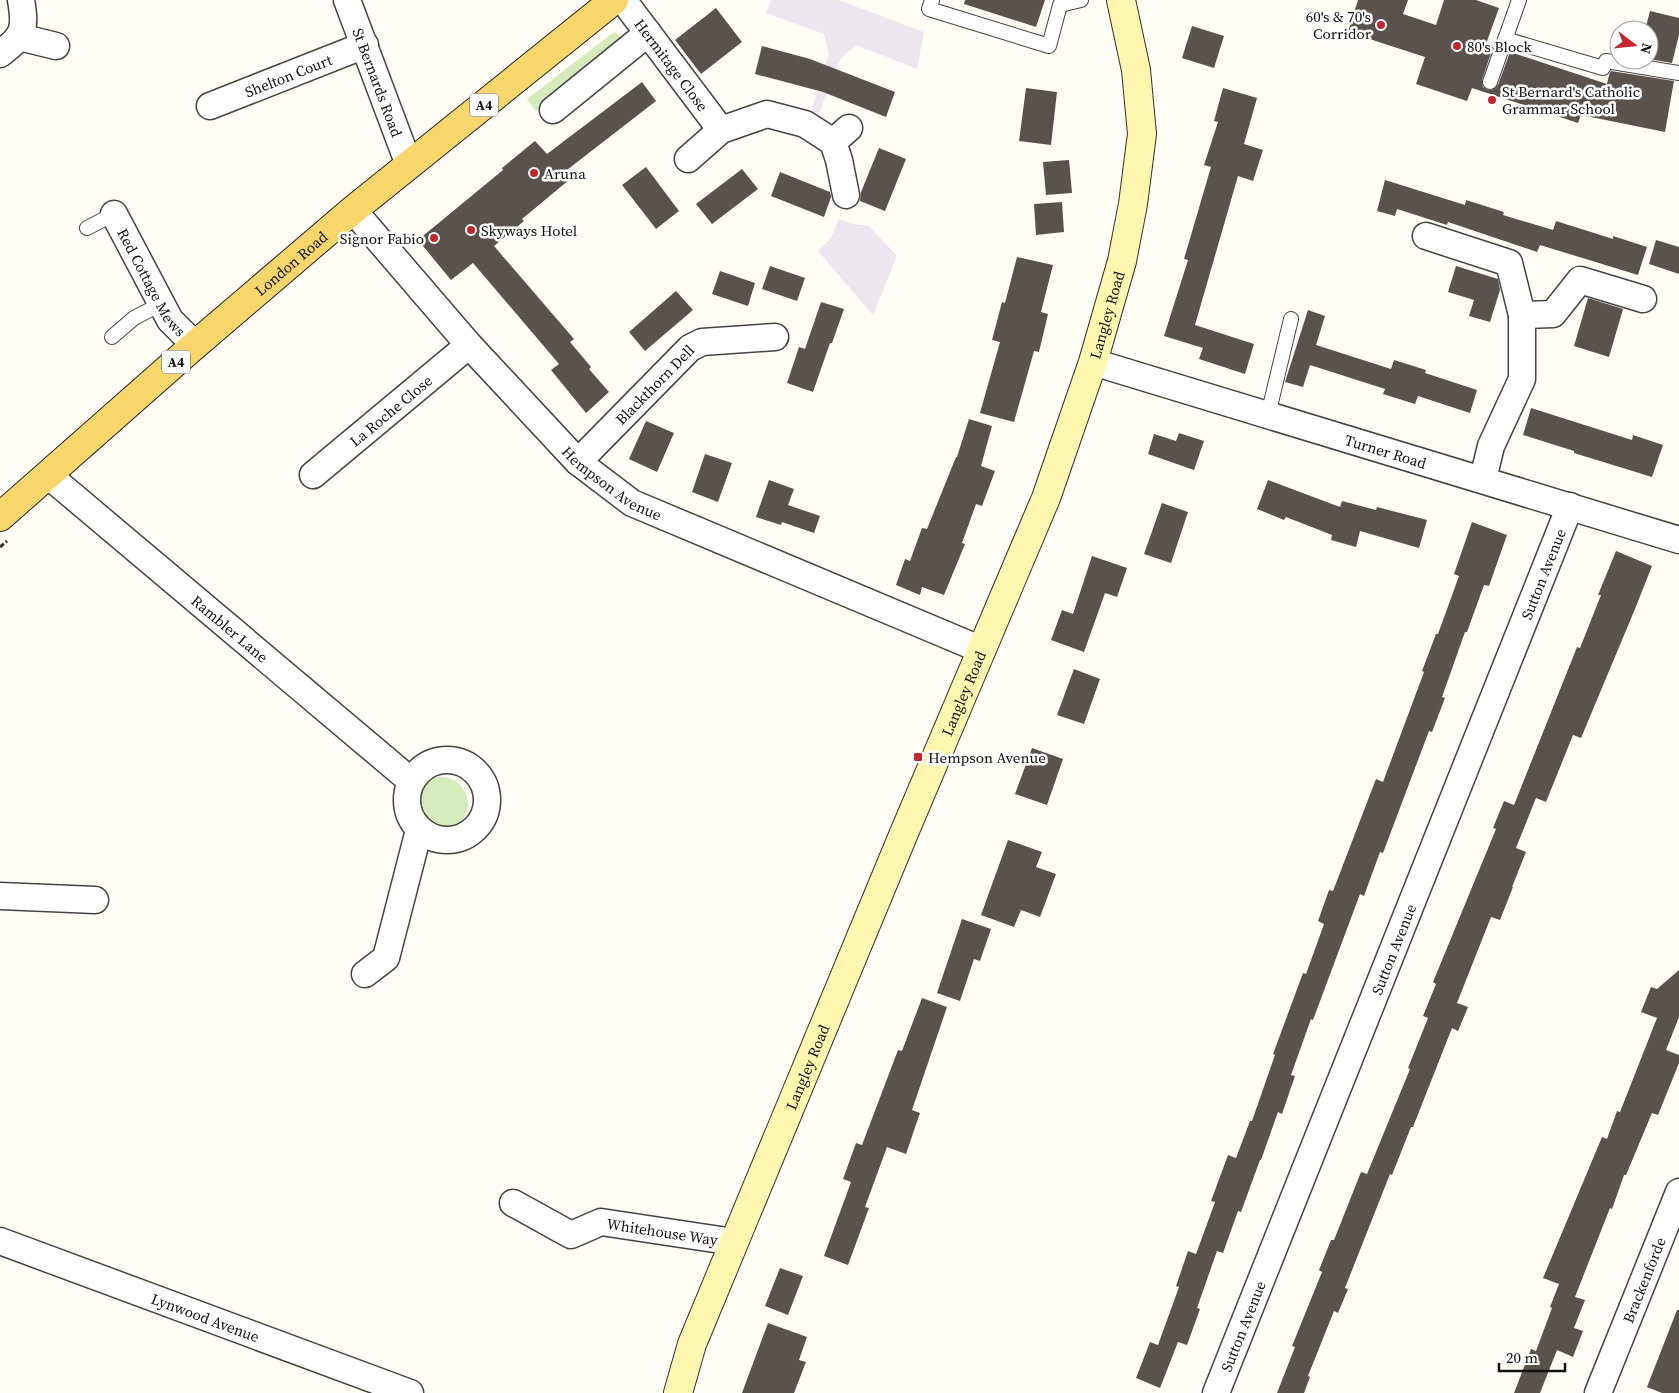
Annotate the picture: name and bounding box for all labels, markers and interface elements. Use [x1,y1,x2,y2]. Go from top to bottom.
place label: 60's & 70's Corridor [1306,6,1372,44]
street label: Hermitage Close [630,14,714,116]
marker: 60's & 70's Corridor [1375,19,1387,31]
north arrow [1609,20,1659,70]
street label: St Bernards Road [348,25,408,140]
place label: 80's Block [1467,36,1532,57]
marker: 80's Block [1451,40,1463,52]
text: N [1635,41,1658,56]
street label: Shelton Court [241,49,335,102]
place label: St Bernard's Catholic Grammar School [1502,81,1640,119]
road number: A4 [470,94,498,116]
marker: St Bernard's Catholic Grammar School [1486,94,1498,106]
place label: Aruna [544,163,586,184]
marker: Aruna [528,167,540,179]
place label: Skyways Hotel [481,220,578,241]
street label: Red Cottage Mews [113,224,191,341]
marker: Skyways Hotel [465,224,477,236]
street label: London Road [250,226,332,300]
place label: Signor Fabio [340,228,424,249]
marker: Signor Fabio [428,232,440,244]
street label: Langley Road [1084,268,1129,361]
street label: Blackthorn Dell [610,339,699,429]
road number: A4 [162,351,190,374]
street label: La Roche Close [345,370,437,451]
street label: Turner Road [1342,429,1430,473]
street label: Hempson Avenue [557,441,665,525]
street label: Sutton Avenue [1515,525,1571,622]
street label: Rambler Lane [187,590,273,667]
street label: Langley Road [936,647,991,739]
place label: Hempson Avenue [928,747,1046,768]
marker: Hempson Avenue [912,751,924,763]
street label: Sutton Avenue [1366,900,1421,998]
street label: Langley Road [780,1021,834,1113]
street label: Whitehouse Way [605,1213,720,1250]
street label: Brackenforde [1617,1233,1670,1326]
street label: Sutton Avenue [1215,1277,1270,1375]
street label: Lynwood Avenue [148,1288,263,1347]
scale bar [1499,1340,1565,1372]
text: 20 m [1506,1347,1538,1368]

